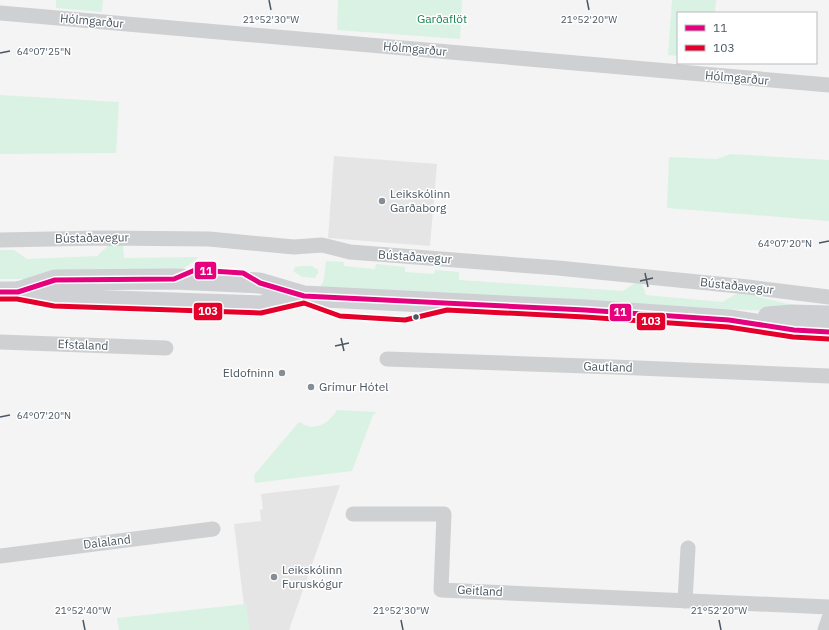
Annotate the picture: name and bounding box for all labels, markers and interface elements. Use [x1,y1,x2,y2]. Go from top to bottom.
street label: Hólmgarður [60,10,125,31]
park label: Garðaflöt [417,11,467,26]
legend [677,12,817,64]
text: 21°52'30"W [243,13,299,26]
text: 21°52'20"W [561,13,617,26]
text: 11 [713,20,727,35]
street label: Hólmgarður [383,38,448,59]
text: 103 [713,40,735,55]
text: 64°07'25"N [17,45,71,58]
street label: Hólmgarður [705,67,770,88]
place label: Leikskólinn Garðaborg [390,186,450,215]
marker: Leikskólinn Garðaborg [377,196,387,206]
street label: Bústaðavegur [55,229,130,246]
text: 64°07'20"N [758,237,812,250]
street label: Bústaðavegur [378,246,453,267]
line badge: 11 [194,261,217,280]
text: 11 [199,264,213,278]
street label: Bústaðavegur [700,274,775,297]
line badge: 103 [193,302,223,321]
line badge: 11 [609,303,632,322]
text: 103 [198,304,218,318]
text: 11 [613,305,627,319]
unlabelled marker [411,312,421,322]
line badge: 103 [636,312,666,331]
text: 103 [641,314,661,328]
street label: Efstaland [57,336,109,353]
street label: Gautland [583,358,633,375]
place label: Eldofninn [223,365,274,380]
marker: Eldofninn [277,368,287,378]
place label: Grímur Hótel [319,379,389,394]
marker: Grímur Hótel [306,382,316,392]
text: 64°07'20"N [17,409,71,422]
street label: Dalaland [82,531,131,552]
place label: Leikskólinn Furuskógur [282,562,343,591]
marker: Leikskólinn Furuskógur [269,572,279,582]
street label: Geitland [457,582,503,599]
text: 21°52'40"W [55,604,111,617]
text: 21°52'30"W [373,604,429,617]
text: 21°52'20"W [691,604,747,617]

